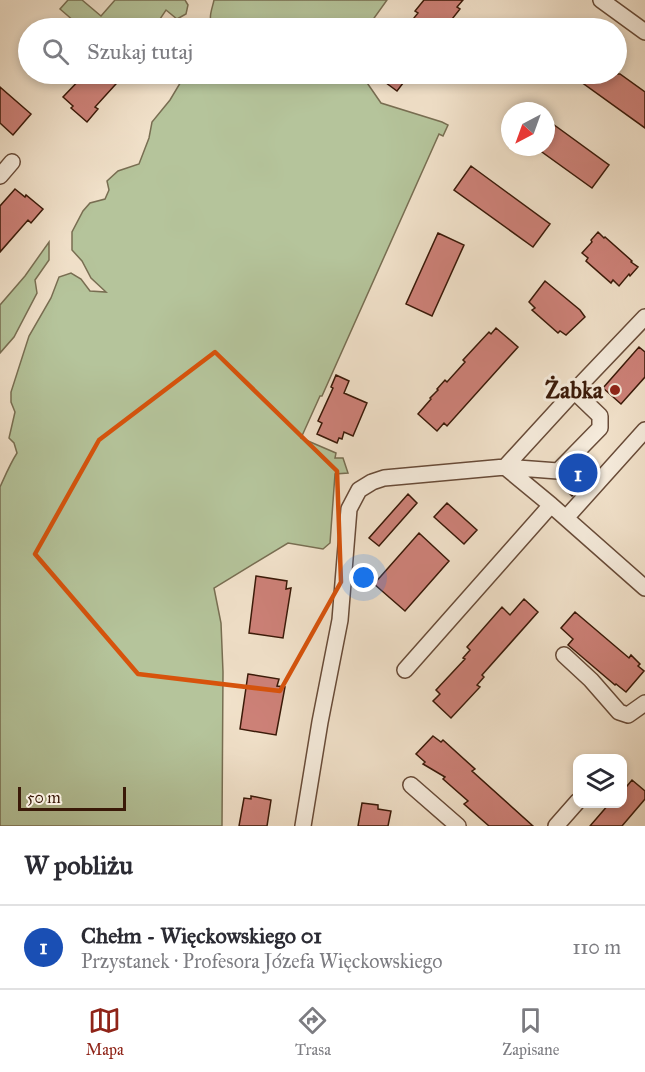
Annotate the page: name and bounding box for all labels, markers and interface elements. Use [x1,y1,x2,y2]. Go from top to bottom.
search box [18,18,627,84]
icon: search [39,35,72,68]
text: Szukaj tutaj [87,38,193,65]
north arrow [501,102,555,156]
place label: Żabka [545,375,604,405]
marker: Żabka [608,383,622,397]
pin: 1 [558,450,598,496]
your location [349,563,378,592]
map controls [573,754,627,808]
button: layers [573,754,627,808]
scale bar [18,784,126,812]
text: 50 m [27,788,61,807]
text: W pobliżu [24,849,133,881]
text: Chełm - Więckowskiego 01 [81,922,322,949]
text: 1 [40,935,47,959]
text: 110 m [573,935,621,959]
text: Przystanek · Profesora Józefa Więckowskiego [81,949,442,973]
tab: Mapa [86,1004,124,1059]
tab: Trasa [295,1004,331,1059]
tab: Zapisane [502,1004,559,1059]

